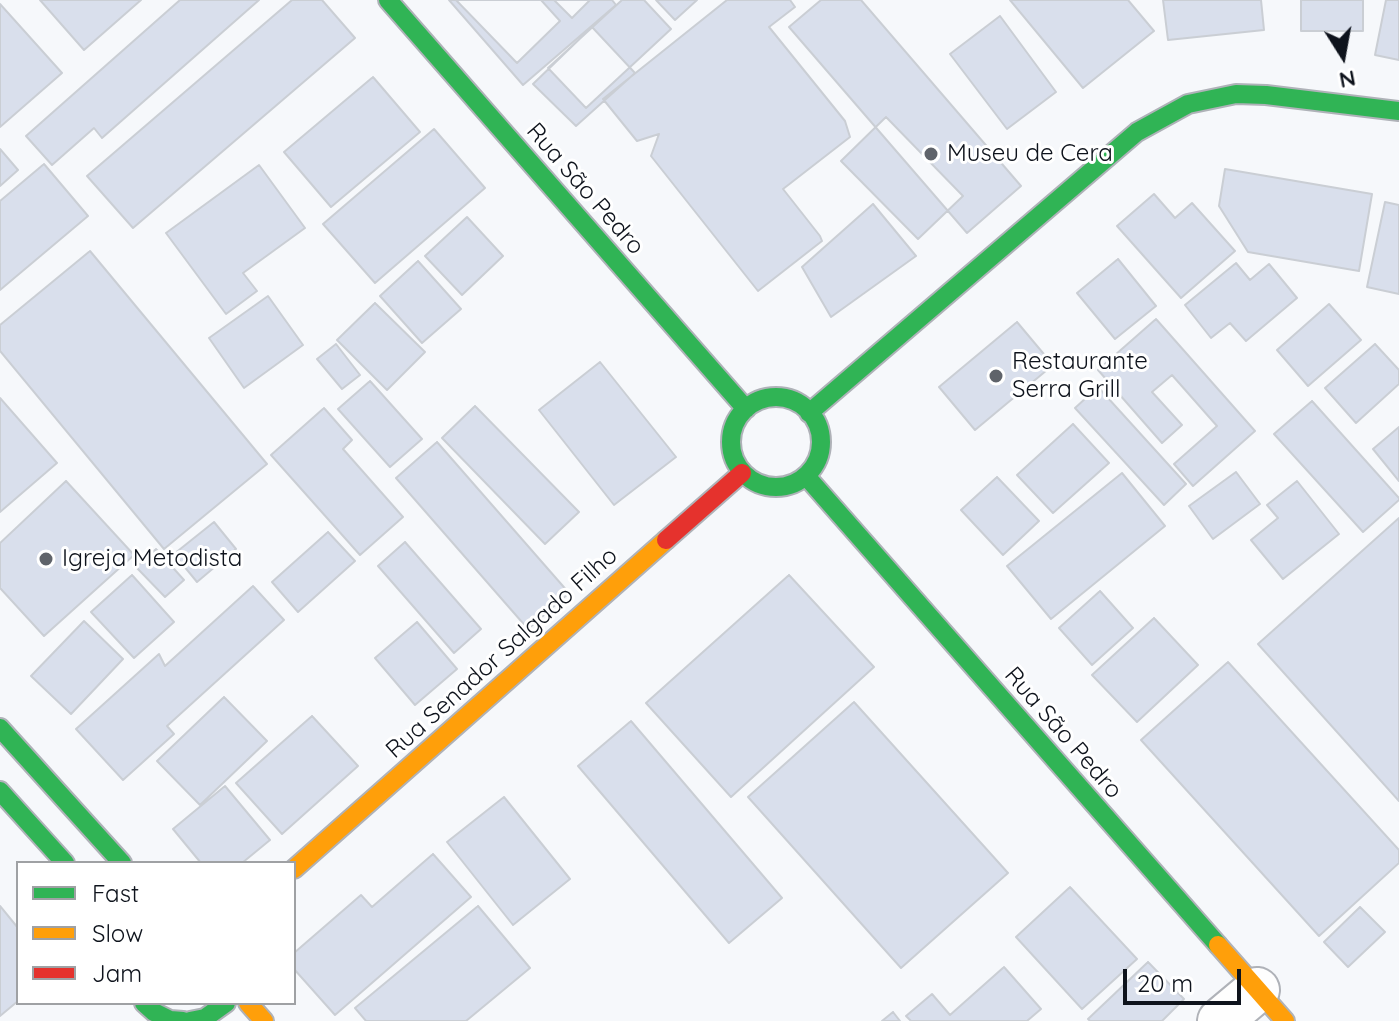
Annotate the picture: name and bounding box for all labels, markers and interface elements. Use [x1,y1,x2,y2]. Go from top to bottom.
north arrow [1303,16,1383,96]
text: N [1337,64,1358,95]
street label: Rua São Pedro [520,117,650,261]
place label: Museu de Cera [947,140,1113,168]
marker: Museu de Cera [922,145,940,163]
place label: Restaurante Serra Grill [1012,348,1148,404]
marker: Restaurante Serra Grill [987,367,1005,385]
street label: Rua Senador Salgado Filho [380,541,624,765]
place label: Igreja Metodista [62,545,242,573]
marker: Igreja Metodista [37,550,55,568]
street label: Rua São Pedro [998,661,1128,805]
legend [16,861,296,1005]
text: Fast [92,878,139,908]
text: Slow [92,918,143,948]
scale bar [1127,953,1245,1003]
text: Jam [92,958,142,988]
text: 20 m [1137,968,1193,998]

